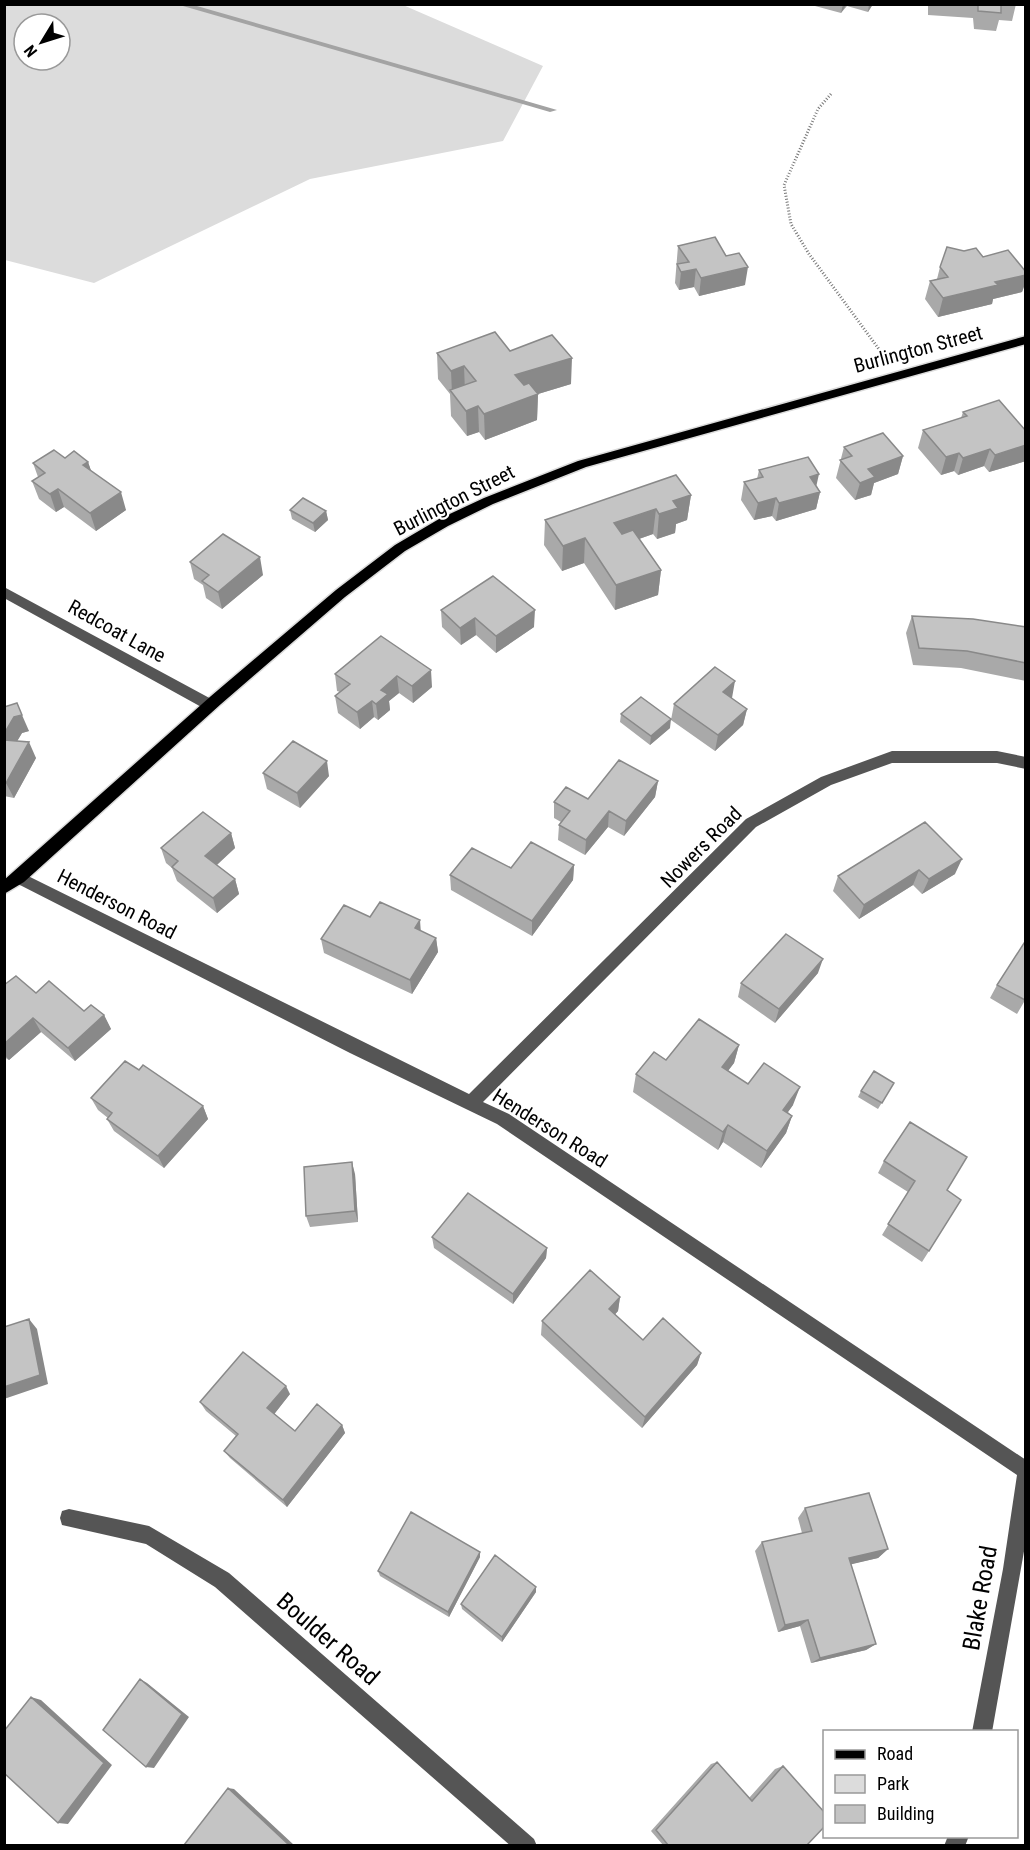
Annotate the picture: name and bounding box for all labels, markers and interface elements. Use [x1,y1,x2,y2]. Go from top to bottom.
north arrow [12,12,72,72]
text: N [20,41,41,61]
street label: Burlington Street [851,320,985,378]
street label: Burlington Street [390,459,518,541]
street label: Redcoat Lane [64,594,170,668]
street label: Nowers Road [655,801,747,893]
street label: Henderson Road [53,864,181,944]
street label: Henderson Road [488,1083,612,1173]
street label: Blake Road [957,1544,1003,1652]
street label: Boulder Road [271,1587,385,1691]
legend [823,1730,1018,1838]
text: Road [877,1743,913,1764]
text: Park [877,1773,909,1794]
text: Building [877,1803,934,1824]

